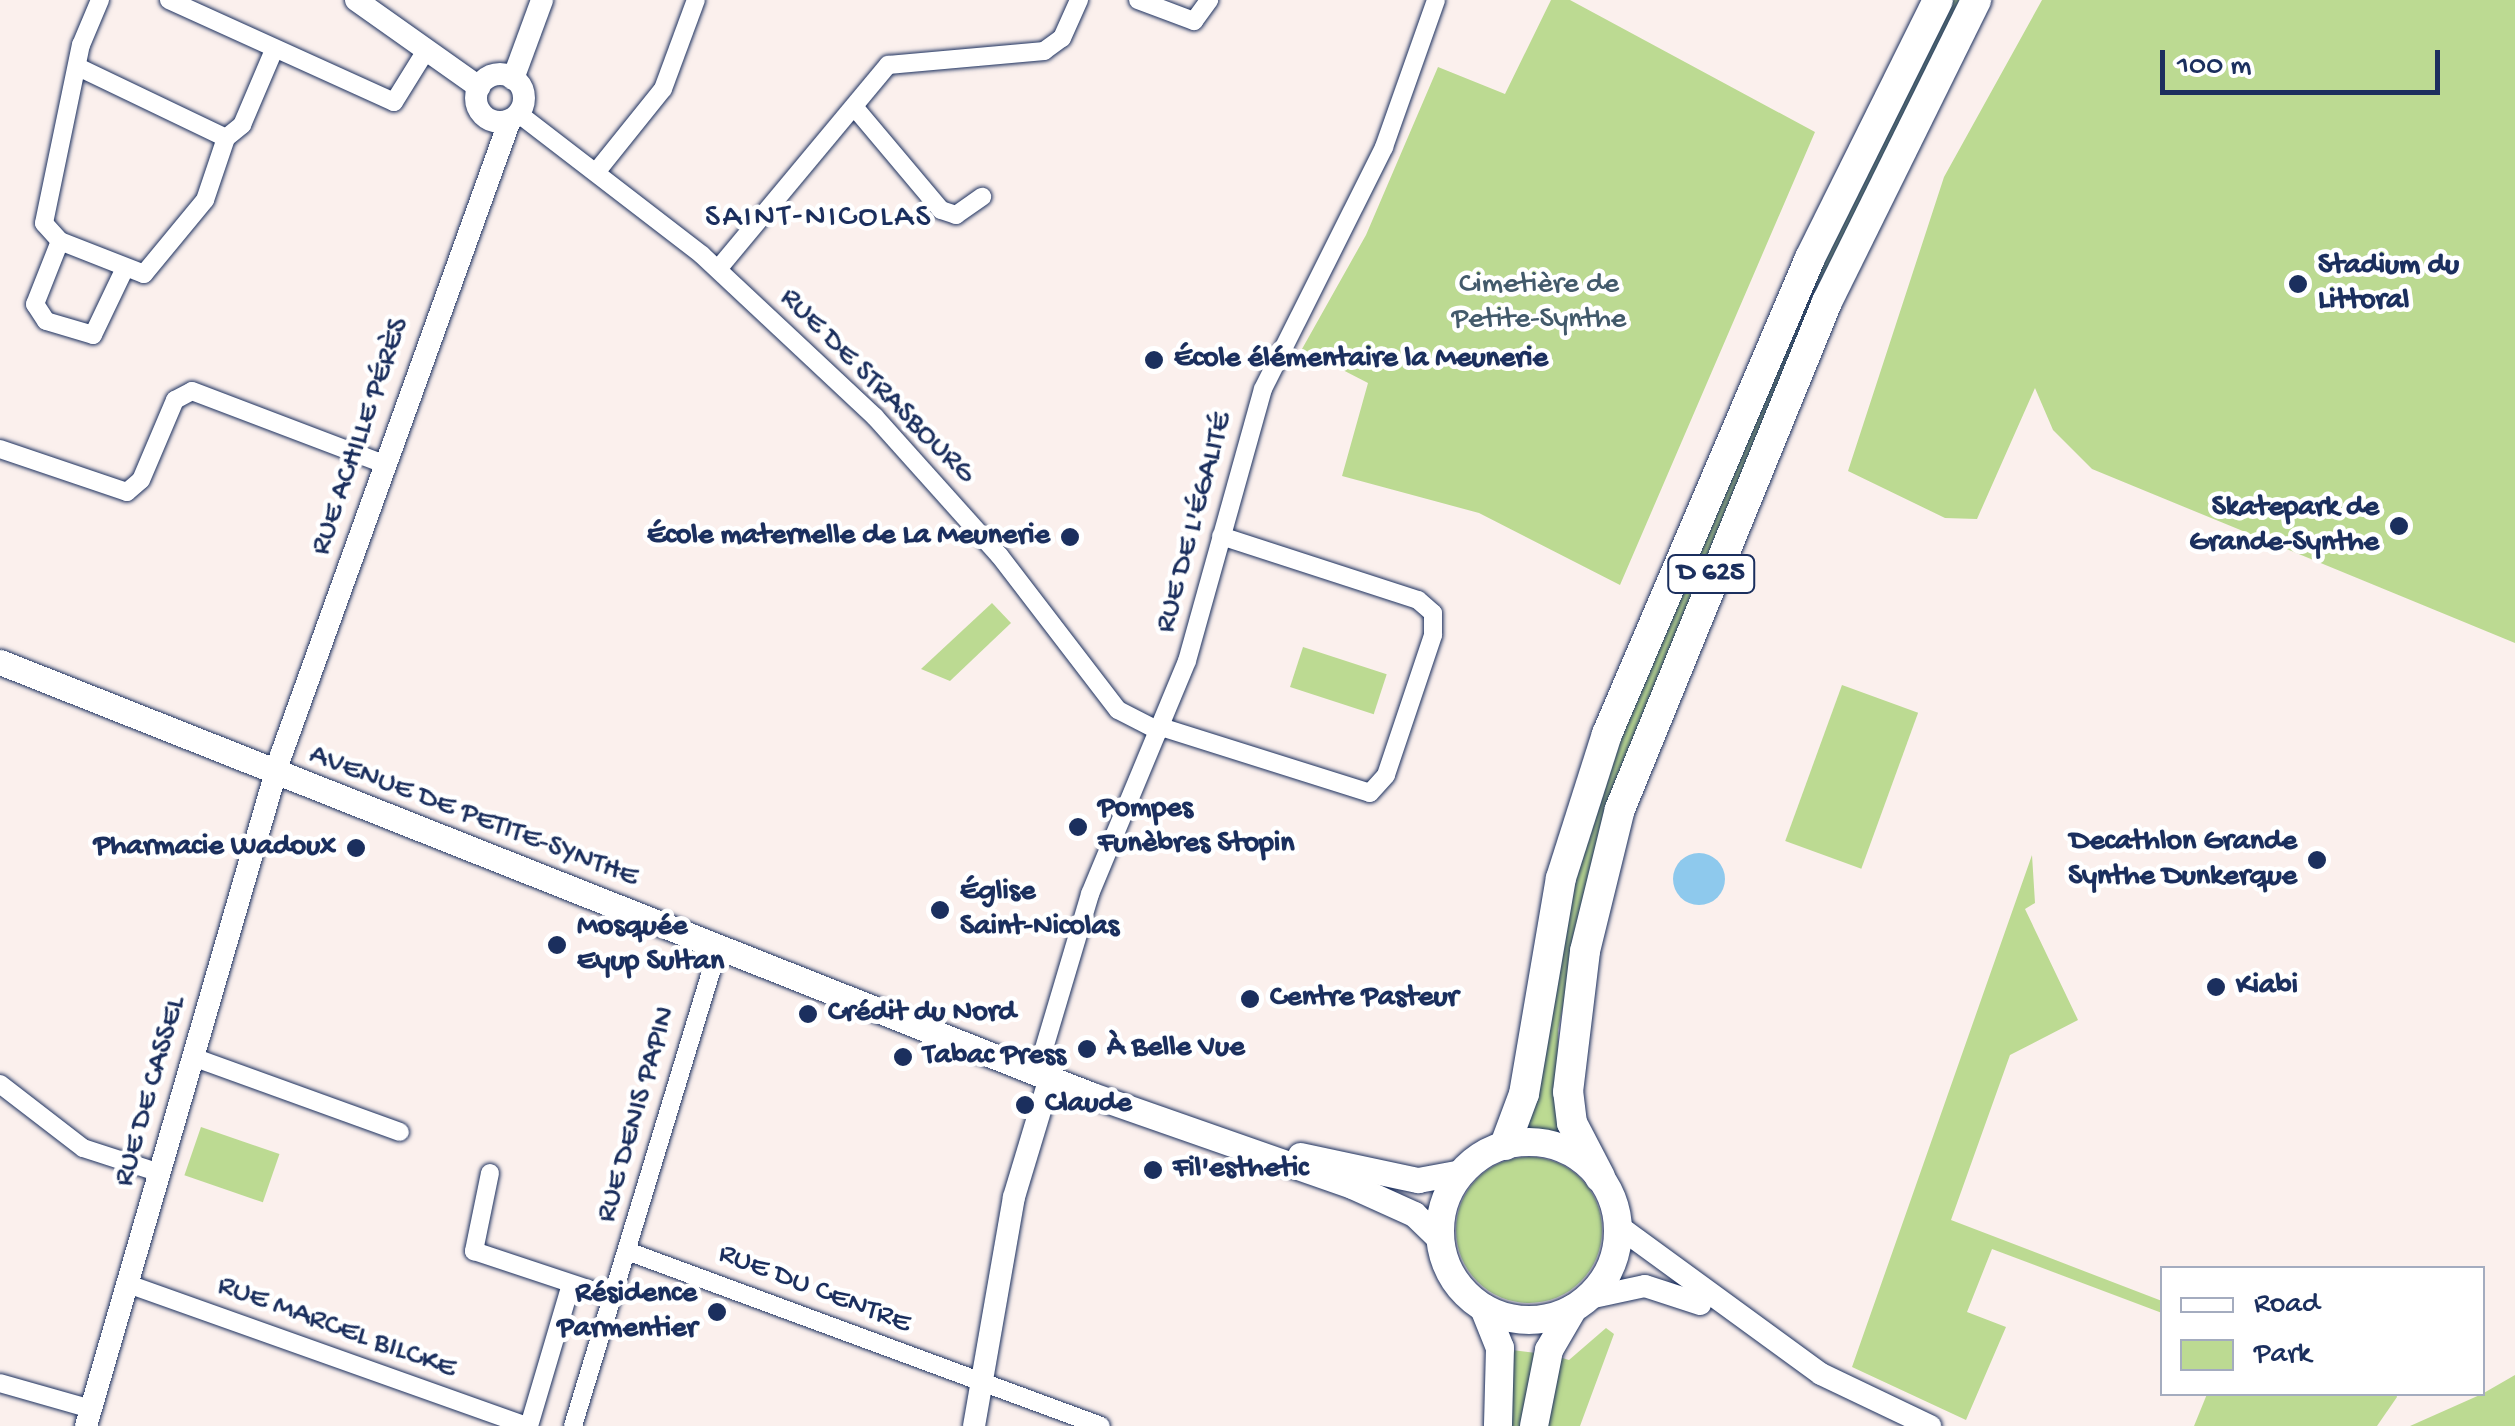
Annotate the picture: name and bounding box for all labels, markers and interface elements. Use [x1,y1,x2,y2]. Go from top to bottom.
scale bar [2165,30,2445,92]
text: 100 m [2177,50,2252,85]
district label: SAINT-NICOLAS [705,199,933,237]
place label: Stadium du Littoral [2318,249,2459,320]
park label: Cimetière de Petite-Synthe [1452,268,1626,338]
marker: Stadium du Littoral [2287,273,2309,295]
street label: RUE DE STRASBOURG [771,282,981,492]
street label: RUE ACHILLE PÉRÈS [305,314,419,560]
place label: École élémentaire la Meunerie [1174,342,1548,378]
marker: École élémentaire la Meunerie [1143,349,1165,371]
street label: RUE DE L'ÉGALITÉ [1149,409,1243,637]
place label: Skatepark de Grande-Synthe [2189,491,2379,562]
marker: Skatepark de Grande-Synthe [2388,515,2410,537]
place label: École maternelle de La Meunerie [647,519,1050,555]
marker: École maternelle de La Meunerie [1059,526,1081,548]
road number: D 625 [1666,551,1756,597]
street label: AVENUE DE PETITE-SYNTHE [303,739,643,897]
place label: Pompes Funèbres Stopin [1098,792,1295,862]
marker: Pompes Funèbres Stopin [1067,816,1089,838]
place label: Decathlon Grande Synthe Dunkerque [2068,825,2297,896]
place label: Pharmacie Wadoux [94,830,336,866]
marker: Pharmacie Wadoux [345,837,367,859]
marker: Decathlon Grande Synthe Dunkerque [2306,849,2328,871]
place label: Église Saint-Nicolas [960,875,1119,946]
marker: Église Saint-Nicolas [929,899,951,921]
place label: Mosquée Eyup Sultan [577,910,724,980]
marker: Mosquée Eyup Sultan [546,934,568,956]
place label: Kiabi [2236,969,2298,1005]
marker: Kiabi [2205,976,2227,998]
place label: Centre Pasteur [1270,981,1458,1017]
marker: Centre Pasteur [1239,988,1261,1010]
street label: RUE DE CASSEL [108,993,196,1191]
place label: Crédit du Nord [828,996,1016,1032]
street label: RUE DENIS PAPIN [590,1003,686,1227]
marker: Crédit du Nord [797,1003,819,1025]
place label: À Belle Vue [1107,1031,1245,1067]
marker: À Belle Vue [1076,1038,1098,1060]
place label: Tabac Press [923,1039,1066,1075]
marker: Tabac Press [892,1046,914,1068]
place label: Claude [1045,1087,1132,1123]
marker: Claude [1014,1094,1036,1116]
place label: Fil'esthetic [1173,1152,1308,1188]
marker: Fil'esthetic [1142,1159,1164,1181]
street label: RUE DU CENTRE [713,1237,915,1343]
legend [2160,1266,2485,1396]
street label: RUE MARCEL BILCKE [212,1269,460,1389]
place label: Résidence Parmentier [557,1277,697,1348]
text: Road [2254,1288,2320,1323]
marker: Résidence Parmentier [706,1301,728,1323]
text: Park [2254,1338,2311,1373]

